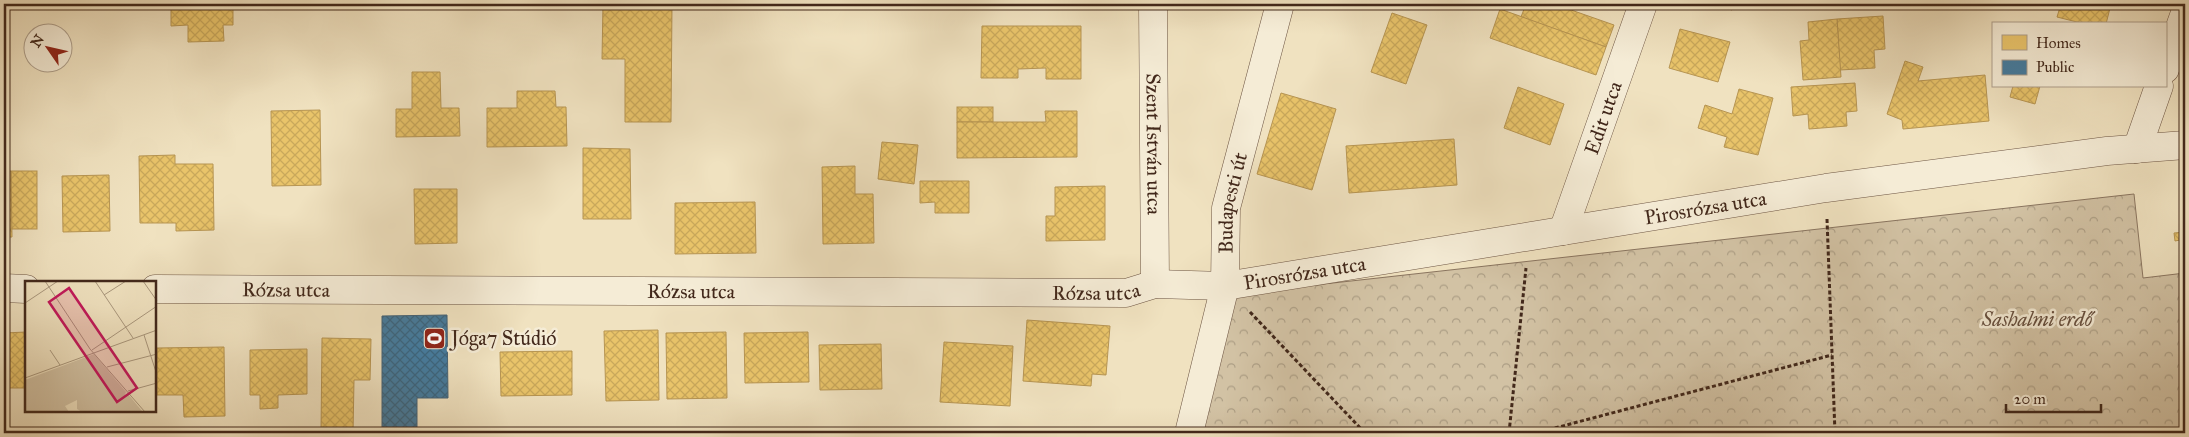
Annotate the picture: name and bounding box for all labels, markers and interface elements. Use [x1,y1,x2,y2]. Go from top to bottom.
north arrow [22,22,72,72]
legend [1992,22,2166,88]
text: N [27,31,48,51]
text: Homes [2036,34,2081,52]
text: Public [2036,58,2074,76]
street label: Szent István utca [1141,73,1167,216]
street label: Edit utca [1579,78,1627,158]
street label: Budapesti út [1213,150,1252,254]
street label: Pirosrózsa utca [1642,186,1769,229]
street label: Pirosrózsa utca [1242,251,1368,295]
street label: Rózsa utca [242,277,331,302]
street label: Rózsa utca [1052,277,1143,305]
street label: Rózsa utca [647,279,736,303]
inset map [25,281,156,412]
park label: Sashalmi erdő [1981,307,2096,331]
sports icon: Jóga7 Stúdió [423,326,447,350]
place label: Jóga7 Stúdió [449,326,557,351]
scale bar [2006,382,2102,414]
text: 20 m [2014,390,2046,408]

